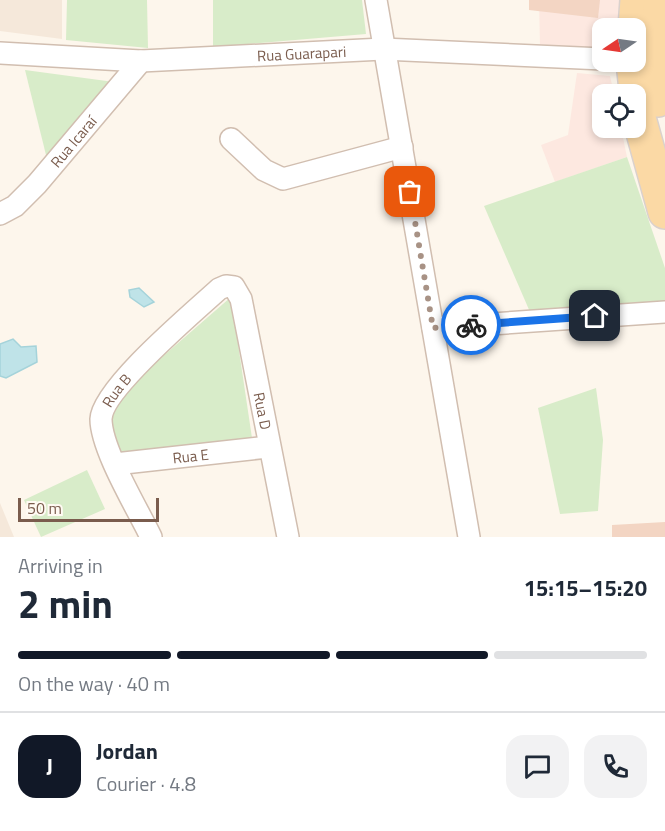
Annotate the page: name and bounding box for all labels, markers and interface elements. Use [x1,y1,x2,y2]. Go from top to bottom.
north arrow [592,18,646,72]
map controls [592,18,646,138]
street label: Rua Guarapari [256,39,347,67]
button: locate [592,84,646,138]
street label: Rua Icaraí [44,109,103,172]
pin [384,166,435,217]
icon: bag [393,175,426,208]
pin [569,290,620,341]
courier [441,295,501,355]
icon: home [578,299,611,332]
icon: bike [455,309,488,342]
street label: Rua B [96,368,136,411]
street label: Rua D [248,390,278,432]
street label: Rua E [171,442,210,469]
scale bar [18,495,159,522]
text: 50 m [27,496,62,520]
text: Arriving in [18,550,103,581]
text: 15:15–15:20 [524,571,647,605]
text: 2 min [18,574,113,633]
text: On the way · 40 m [18,668,170,699]
text: Jordan [96,734,158,768]
button: chat [506,735,569,798]
button: phone [584,735,647,798]
text: J [46,749,53,783]
text: Courier · 4.8 [96,768,196,799]

